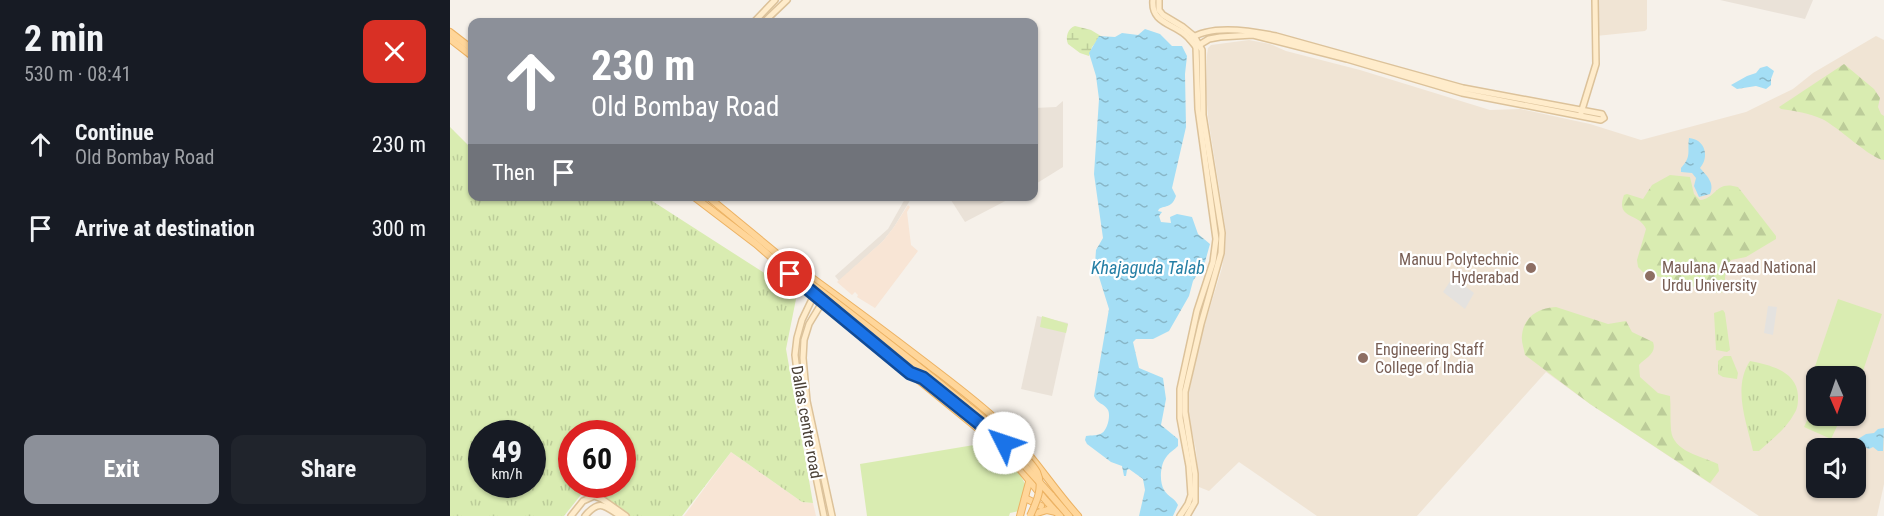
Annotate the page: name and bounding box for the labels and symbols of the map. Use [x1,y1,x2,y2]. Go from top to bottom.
pin [764,248,815,299]
place label: Manuu Polytechnic Hyderabad [1399,250,1519,287]
water label: Khajaguda Talab [1091,257,1205,278]
place label: Maulana Azaad National Urdu University [1662,258,1816,295]
marker: Manuu Polytechnic Hyderabad [1524,261,1538,275]
marker: Maulana Azaad National Urdu University [1643,269,1657,283]
place label: Engineering Staff College of India [1375,340,1484,377]
marker: Engineering Staff College of India [1356,351,1370,365]
street label: Dallas centre road [787,364,826,480]
north arrow [1806,366,1866,426]
position arrow [972,411,1036,475]
speed limit sign: 60 [558,420,636,498]

